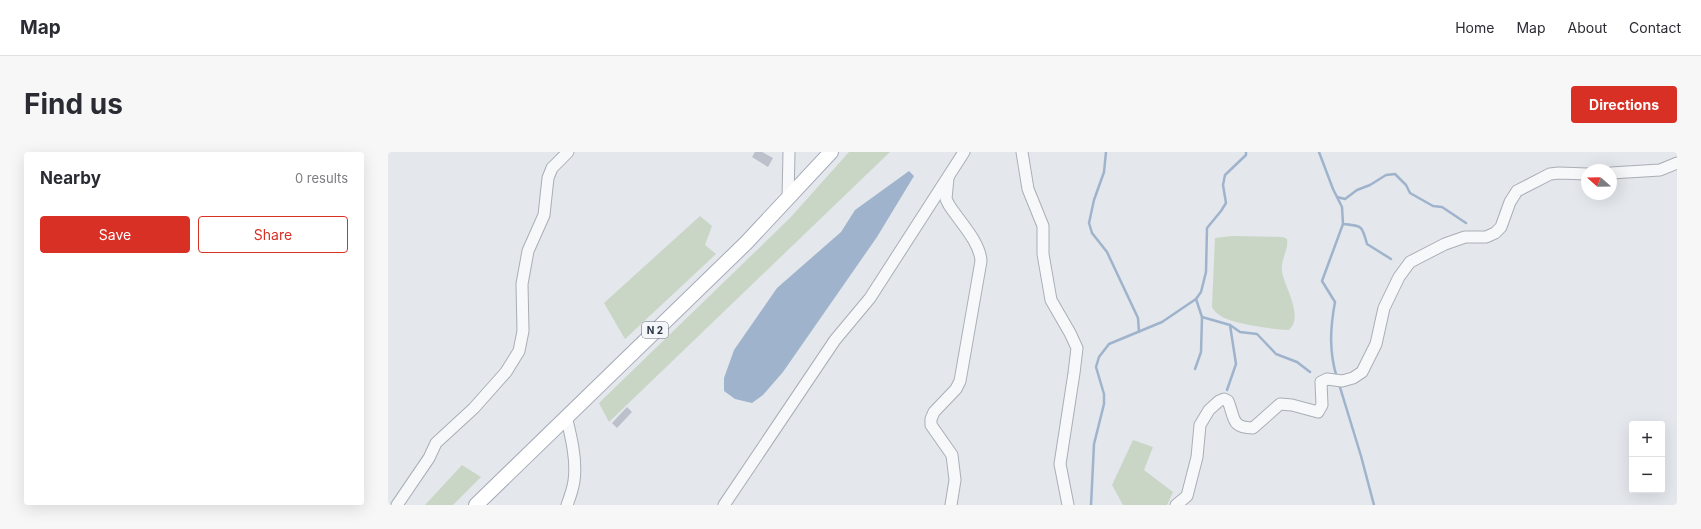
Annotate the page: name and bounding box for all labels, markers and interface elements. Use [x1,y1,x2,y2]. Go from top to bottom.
text: Map [20,16,61,39]
text: Home [1455,19,1494,36]
text: Map [1516,19,1546,36]
text: About [1568,19,1607,36]
text: Contact [1629,19,1681,36]
button: Directions [1571,86,1677,123]
text: Find us [24,87,123,121]
north arrow [1581,164,1617,200]
text: Nearby [40,168,101,188]
text: 0 results [295,170,348,186]
button: Save [40,216,190,253]
button: Share [198,216,348,253]
road number: N 2 [642,322,668,338]
map controls [1629,421,1665,493]
button: + [1629,421,1665,457]
button: − [1629,457,1665,493]

